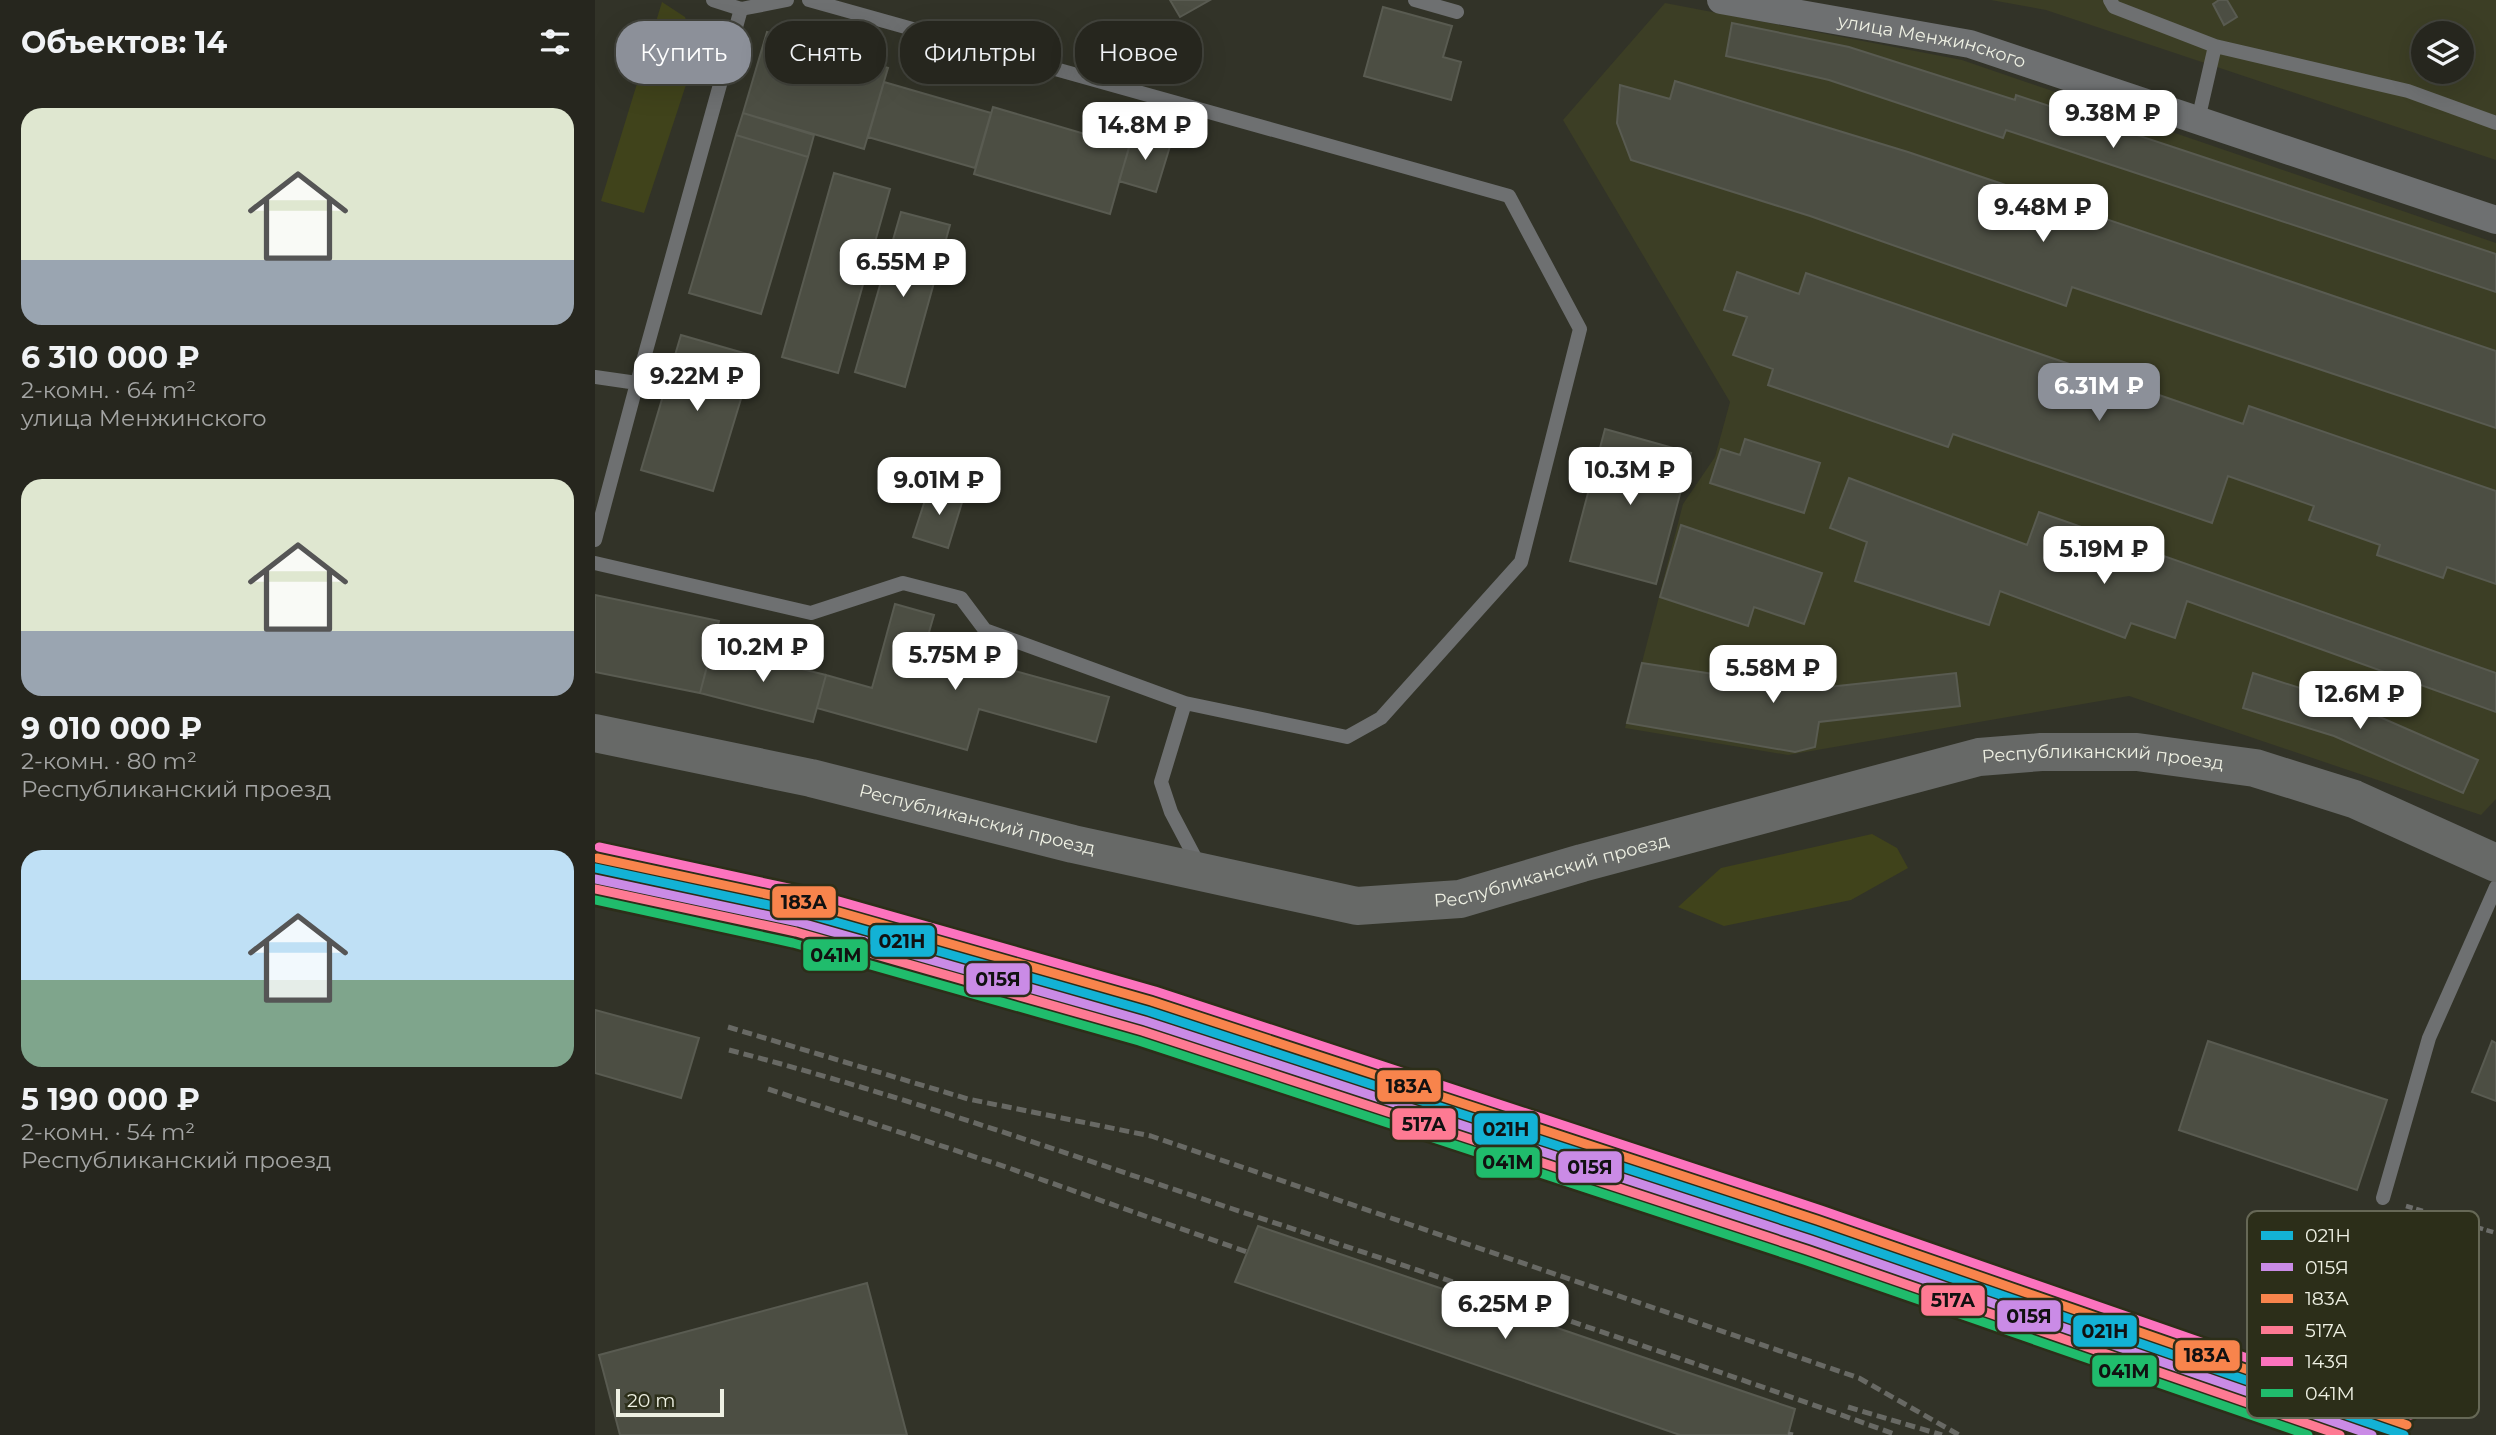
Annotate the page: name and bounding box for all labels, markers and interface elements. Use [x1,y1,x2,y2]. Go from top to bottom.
street label: улица Менжинского [1835,10,2029,73]
chip: Купить [616,21,751,84]
chip: Снять [765,21,886,84]
chip: Фильтры [900,21,1061,84]
chip: Новое [1075,21,1202,84]
map controls [2411,21,2474,84]
button: layers [2411,21,2474,84]
icon: filters [536,23,574,61]
text: Объектов: 14 [21,24,227,61]
pin: 9.38M ₽ [2048,90,2178,150]
text: 9.38M ₽ [2065,99,2161,127]
pin: 14.8M ₽ [1080,102,1210,162]
text: 14.8M ₽ [1098,111,1192,139]
icon: home [235,153,361,279]
pin: 9.48M ₽ [1978,184,2108,244]
text: 9.48M ₽ [1994,193,2092,221]
pin: 6.55M ₽ [838,240,968,299]
text: 6.55M ₽ [856,248,950,276]
text: 6 310 000 ₽ [21,339,200,376]
pin: 9.22M ₽ [632,354,762,413]
text: 9.22M ₽ [650,362,744,390]
pin: 6.31M ₽ [2034,364,2164,423]
text: 6.31M ₽ [2054,372,2144,400]
text: 2-комн. · 64 m² [21,376,196,404]
text: улица Менжинского [21,404,267,432]
pin: 10.3M ₽ [1565,448,1695,507]
text: 10.3M ₽ [1585,456,1675,484]
pin: 9.01M ₽ [874,458,1004,517]
text: 9.01M ₽ [894,466,984,494]
icon: home [235,524,361,650]
pin: 5.19M ₽ [2039,526,2169,586]
text: 5.19M ₽ [2059,535,2149,563]
pin: 10.2M ₽ [698,624,828,684]
pin: 5.75M ₽ [890,632,1020,692]
text: 10.2M ₽ [718,633,808,661]
text: 5.75M ₽ [908,641,1002,669]
pin: 5.58M ₽ [1708,646,1838,705]
text: 5.58M ₽ [1726,654,1820,682]
pin: 12.6M ₽ [2295,672,2425,731]
text: 12.6M ₽ [2315,680,2405,708]
text: 9 010 000 ₽ [21,710,202,747]
street label: Республиканский проезд [1981,741,2225,775]
text: 2-комн. · 80 m² [21,747,197,775]
text: Республиканский проезд [21,775,331,803]
street label: Республиканский проезд [857,780,1098,860]
street label: Республиканский проезд [1433,829,1672,912]
line badge: 183А [771,885,837,919]
text: 183А [781,891,828,914]
icon: home [235,895,361,1021]
line badge: 021Н [869,924,936,958]
text: 021Н [878,930,926,953]
line badge: 041М [802,938,869,972]
text: 041М [810,944,862,967]
line badge: 015Я [965,962,1031,996]
text: 015Я [975,968,1021,991]
line badge: 183А [1376,1069,1442,1103]
text: 183А [1386,1075,1433,1098]
text: 5 190 000 ₽ [21,1081,200,1118]
line badge: 517А [1391,1107,1457,1141]
line badge: 021Н [1473,1112,1539,1146]
text: 517А [1402,1113,1447,1136]
text: 2-комн. · 54 m² [21,1118,195,1146]
text: 021Н [1482,1118,1530,1141]
text: Республиканский проезд [21,1146,331,1174]
line badge: 041М [1475,1146,1541,1179]
line badge: 015Я [1557,1150,1623,1184]
text: 041М [1482,1151,1534,1174]
text: 015Я [1567,1156,1613,1179]
legend [2247,1211,2479,1418]
text: 021Н [2305,1224,2351,1247]
text: 015Я [2305,1256,2349,1279]
pin: 6.25M ₽ [1440,1282,1570,1341]
line badge: 517А [1920,1284,1986,1317]
text: 183А [2305,1287,2349,1310]
text: 517А [1931,1289,1976,1312]
text: 6.25M ₽ [1458,1290,1552,1318]
line badge: 015Я [1996,1299,2062,1333]
text: 015Я [2006,1305,2052,1328]
line badge: 021Н [2072,1314,2138,1348]
text: 517А [2305,1319,2347,1342]
text: 021Н [2081,1320,2129,1343]
line badge: 183А [2174,1339,2241,1372]
text: 183А [2184,1344,2231,1367]
text: 143Я [2305,1350,2349,1373]
line badge: 041М [2091,1354,2158,1388]
text: 041М [2098,1360,2150,1383]
text: 041М [2305,1382,2355,1405]
scale bar [616,1386,725,1418]
text: 20 m [627,1389,675,1412]

